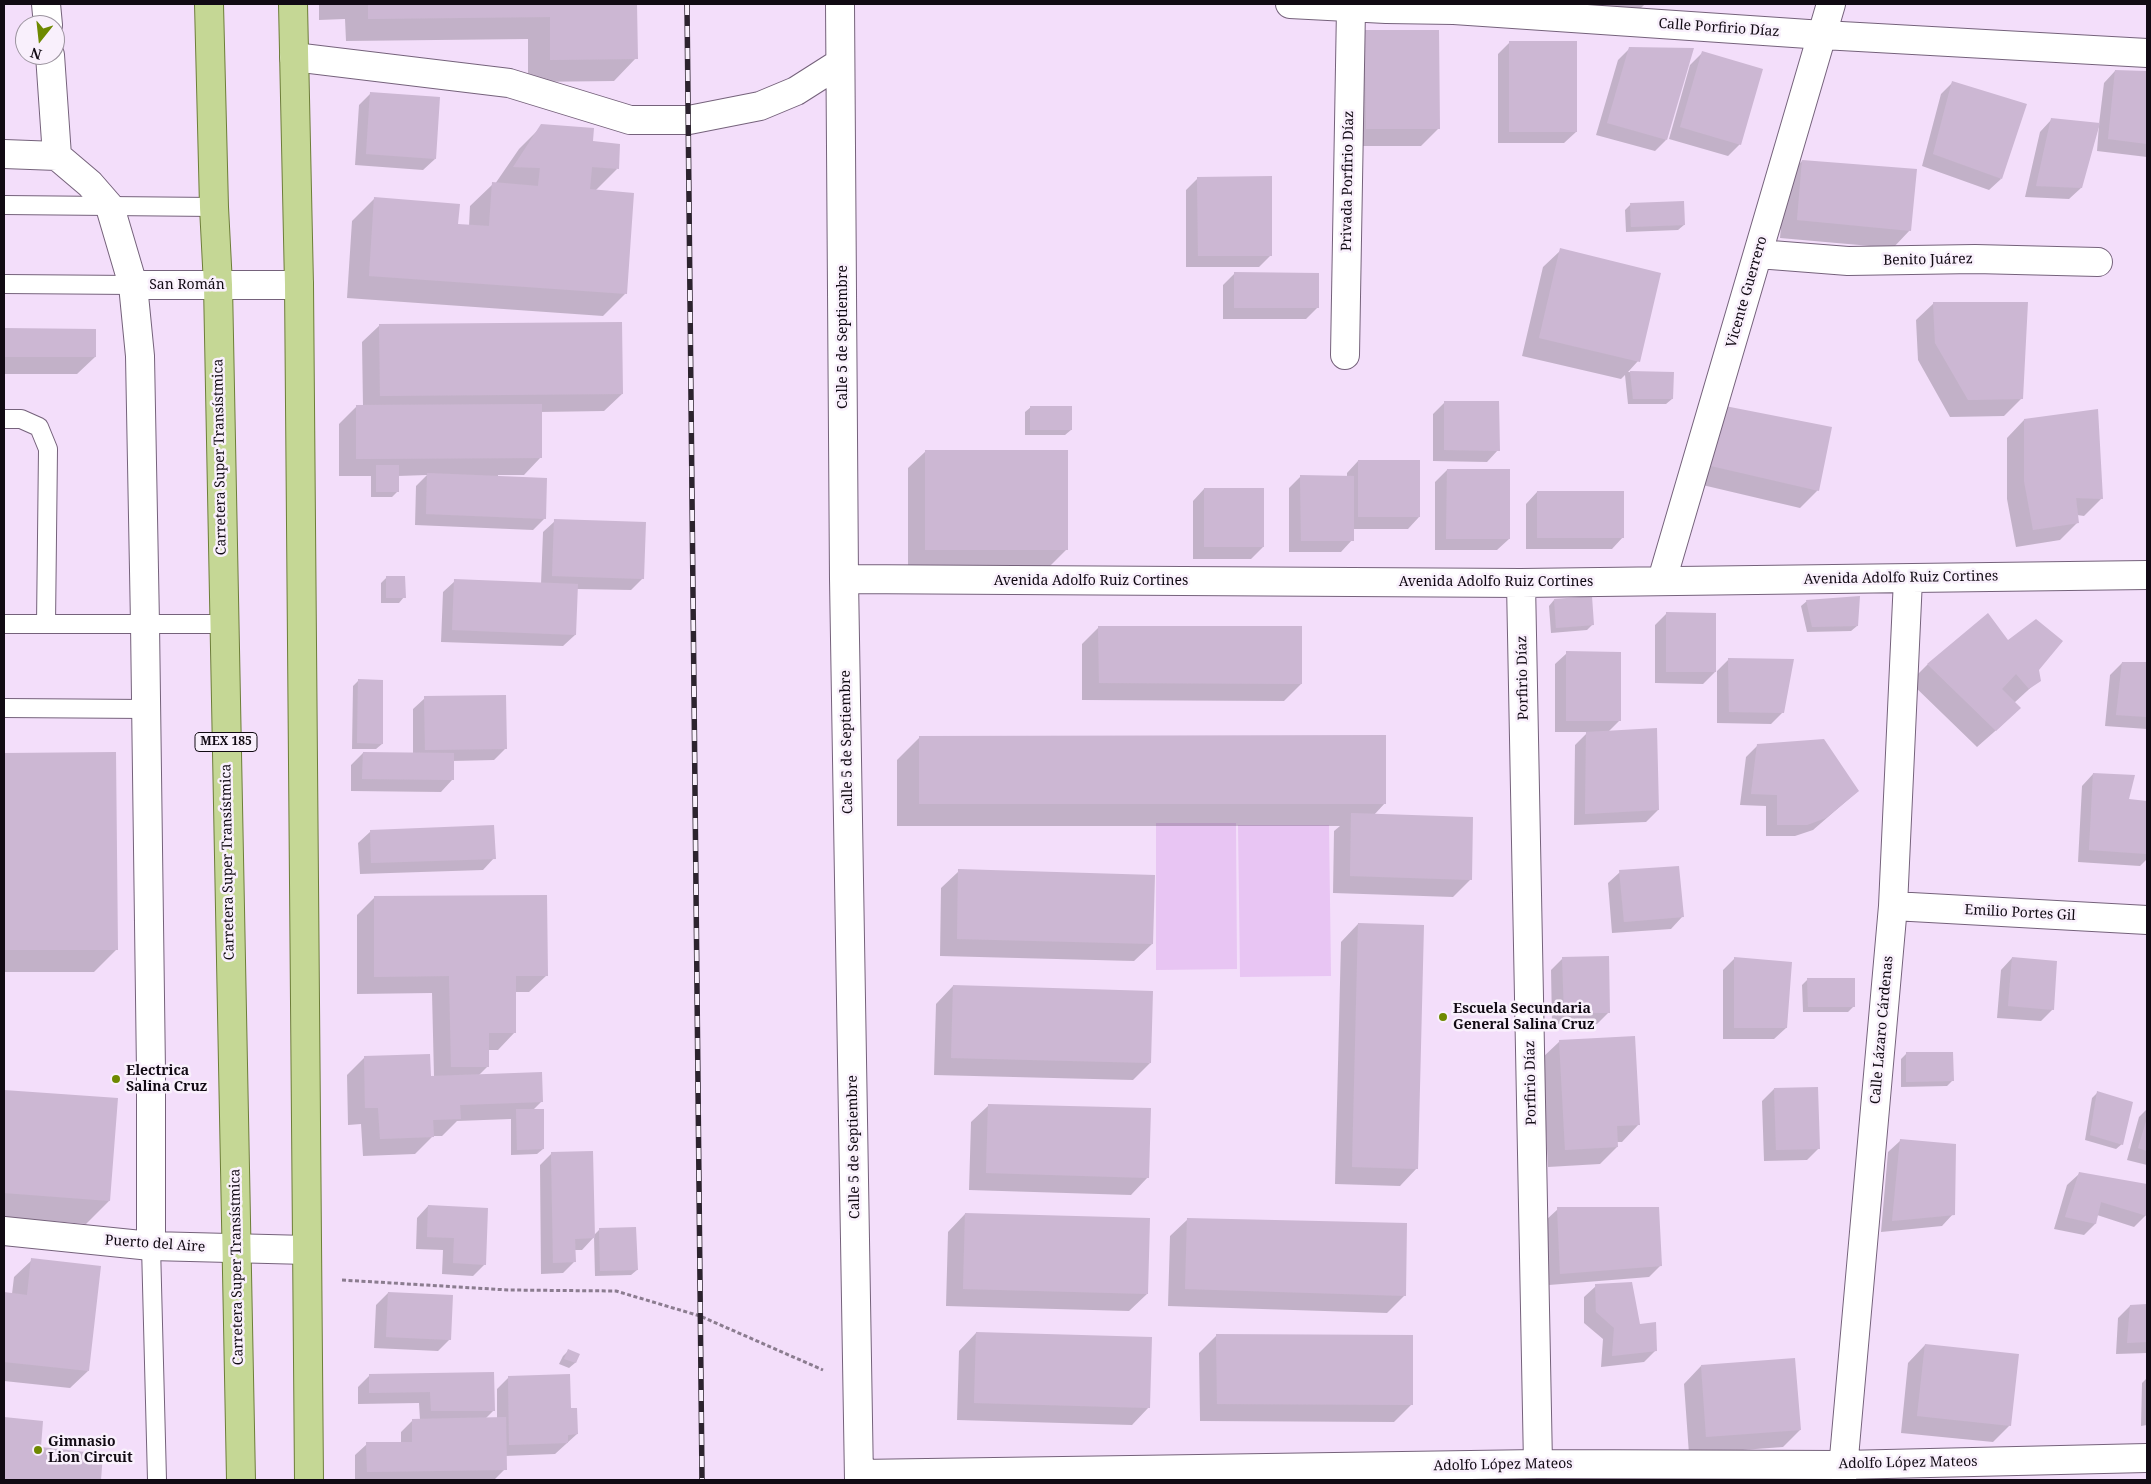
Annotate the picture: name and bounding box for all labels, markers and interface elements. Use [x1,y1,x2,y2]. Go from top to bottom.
north arrow [15,15,65,65]
street label: Calle Porfirio Díaz [1658,15,1780,41]
text: N [28,43,44,65]
street label: Privada Porfirio Díaz [1338,111,1358,251]
street label: Vicente Guerrero [1723,234,1771,350]
street label: Benito Juárez [1883,251,1973,269]
street label: Calle 5 de Septiembre [835,265,851,409]
street label: San Román [149,277,225,293]
street label: Carretera Super Transístmica [210,359,230,555]
street label: Avenida Adolfo Ruiz Cortines [1804,568,1998,588]
street label: Avenida Adolfo Ruiz Cortines [994,573,1188,589]
street label: Avenida Adolfo Ruiz Cortines [1399,574,1593,590]
street label: Porfirio Díaz [1514,635,1532,721]
street label: Calle 5 de Septiembre [837,670,857,814]
road number: MEX 185 [195,732,257,752]
street label: Carretera Super Transístmica [218,764,238,960]
street label: Emilio Portes Gil [1964,902,2076,924]
street label: Calle Lázaro Cárdenas [1867,955,1897,1105]
place label: Escuela Secundaria General Salina Cruz [1453,1001,1594,1034]
marker: Escuela Secundaria General Salina Cruz [1437,1011,1449,1023]
street label: Porfirio Díaz [1522,1040,1540,1126]
place label: Electrica Salina Cruz [126,1063,207,1096]
marker: Electrica Salina Cruz [110,1073,122,1085]
street label: Calle 5 de Septiembre [844,1075,864,1219]
street label: Carretera Super Transístmica [227,1169,247,1365]
street label: Puerto del Aire [104,1232,206,1256]
place label: Gimnasio Lion Circuit [48,1434,133,1466]
marker: Gimnasio Lion Circuit [32,1444,44,1456]
street label: Adolfo López Mateos [1838,1453,1978,1473]
street label: Adolfo López Mateos [1433,1455,1573,1475]

